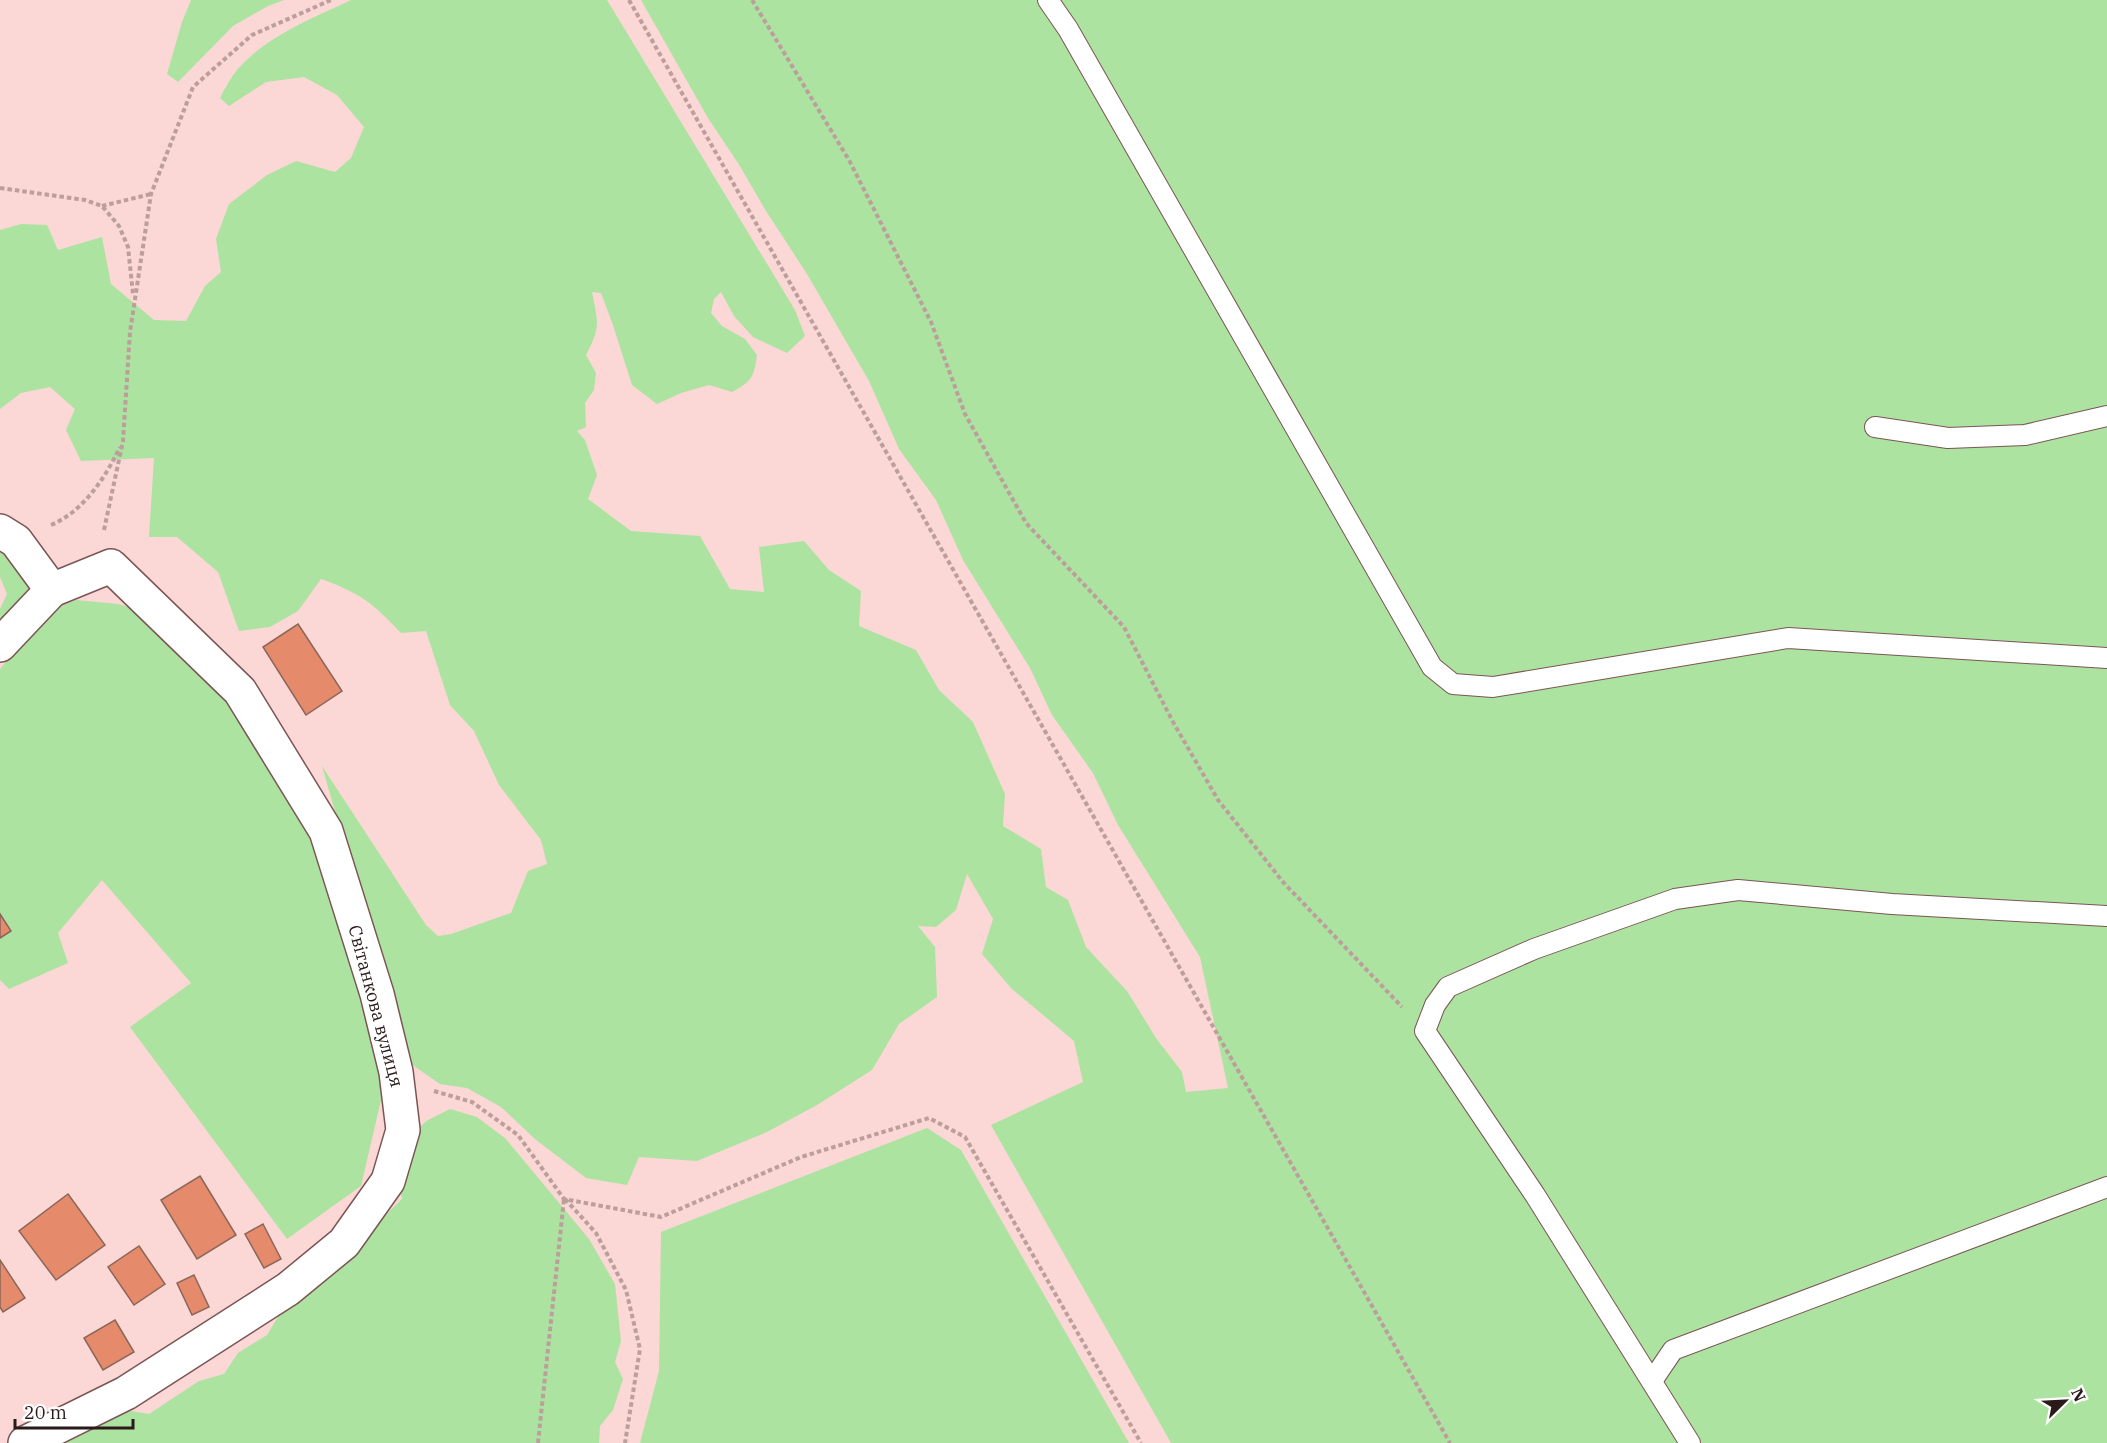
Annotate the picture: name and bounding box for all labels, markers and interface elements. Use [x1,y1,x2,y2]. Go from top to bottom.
street label: Світанкова вулиця [343,922,409,1090]
north arrow [2035,1371,2095,1431]
text: N [2067,1385,2090,1405]
scale bar [15,1392,134,1430]
text: 20 m [24,1401,67,1424]

